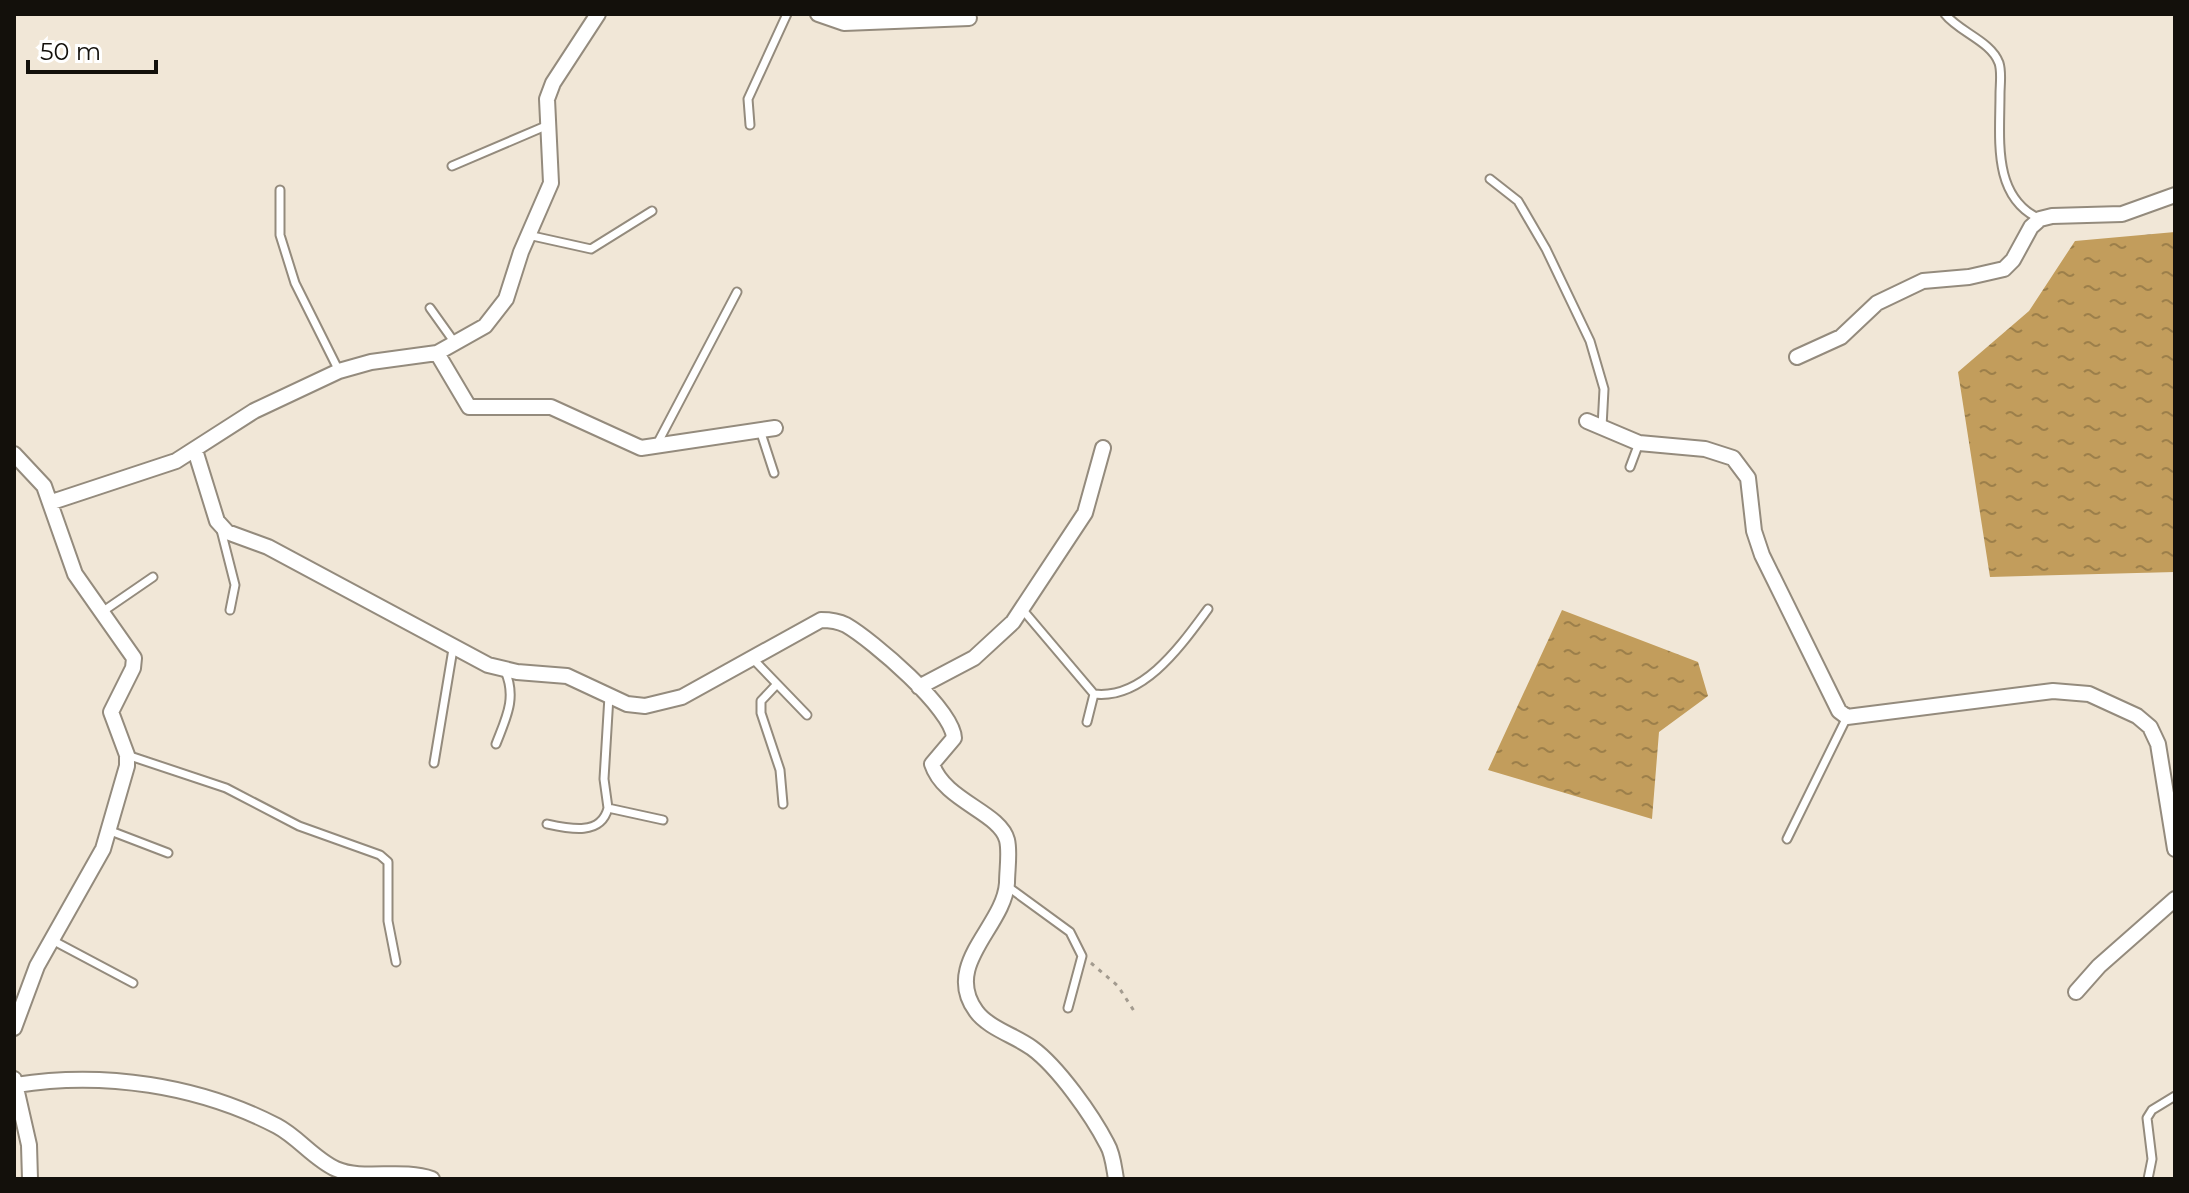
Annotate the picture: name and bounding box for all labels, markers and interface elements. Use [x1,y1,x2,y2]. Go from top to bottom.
scale bar [28,24,156,74]
text: 50 m [40,37,101,66]

